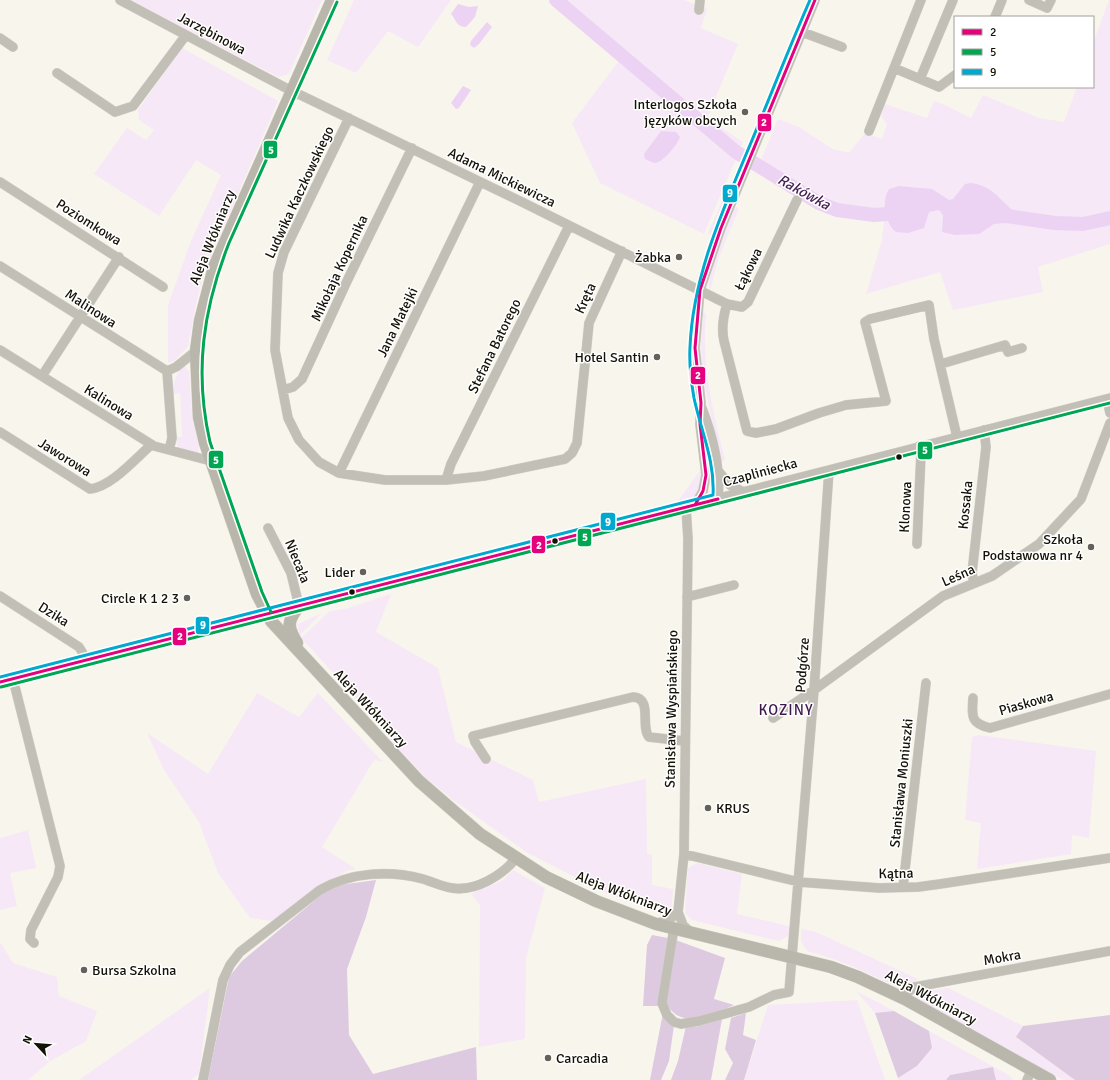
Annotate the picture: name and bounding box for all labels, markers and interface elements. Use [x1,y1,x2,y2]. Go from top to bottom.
street label: Jarzębinowa [175,8,249,58]
legend [954,16,1094,88]
text: 2 [990,25,996,40]
text: 5 [990,45,996,60]
text: 9 [990,65,996,80]
place label: Interlogos Szkoła języków obcych [633,96,737,129]
marker: Interlogos Szkoła języków obcych [740,107,750,117]
line badge: 2 [757,113,772,132]
text: 2 [761,116,767,129]
street label: Ludwika Kaczkowskiego [261,123,338,261]
line badge: 5 [263,140,278,159]
text: 5 [268,144,274,157]
street label: Adama Mickiewicza [445,144,558,211]
water label: Rakówka [775,170,834,214]
line badge: 9 [722,184,738,203]
street label: Aleja Włókniarzy [186,187,239,287]
text: 9 [727,187,733,200]
street label: Poziomkowa [53,196,125,249]
street label: Mikołaja Kopernika [307,212,372,324]
street label: Łąkowa [731,245,766,293]
place label: Żabka [635,249,671,266]
marker: Żabka [674,252,684,262]
street label: Kręta [571,280,600,316]
street label: Malinowa [62,285,120,331]
street label: Jana Matejki [373,285,422,360]
street label: Stefana Batorego [464,296,525,396]
place label: Hotel Santin [574,349,649,366]
marker: Hotel Santin [652,352,662,362]
line badge: 2 [690,366,706,385]
text: 2 [695,369,701,382]
street label: Kalinowa [81,381,137,424]
street label: Jaworowa [35,435,94,480]
line badge: 5 [917,441,933,460]
text: 5 [922,444,928,457]
line badge: 5 [208,450,224,469]
unlabelled marker [894,452,904,462]
text: 5 [213,454,219,467]
street label: Czapliniecka [721,454,799,491]
street label: Kossaka [954,480,977,530]
street label: Klonowa [896,481,915,533]
line badge: 9 [600,512,616,531]
text: 9 [605,516,611,529]
line badge: 5 [577,528,592,547]
text: 5 [582,531,588,544]
place label: Szkoła Podstawowa nr 4 [982,531,1083,564]
line badge: 2 [531,535,546,554]
unlabelled marker [550,536,560,546]
street label: Niecała [281,537,314,586]
text: 2 [536,539,542,552]
marker: Szkoła Podstawowa nr 4 [1086,542,1096,552]
street label: Leśna [939,561,978,590]
place label: Lider [325,564,356,581]
marker: Lider [358,567,368,577]
unlabelled marker [347,587,357,597]
place label: Circle K 1 2 3 [101,590,179,607]
marker: Circle K 1 2 3 [182,593,192,603]
street label: Dzika [35,598,72,630]
line badge: 9 [195,616,210,635]
text: 9 [200,619,206,632]
line badge: 2 [172,627,187,646]
text: 2 [177,630,183,643]
street label: Stanisława Wyspiańskiego [662,630,681,788]
street label: Podgórze [792,637,813,693]
street label: Aleja Włókniarzy [330,666,412,751]
street label: Piaskowa [997,688,1055,719]
district label: KOZINY [759,701,813,719]
street label: Stanisława Moniuszki [886,718,917,849]
place label: KRUS [716,800,750,817]
marker: KRUS [703,803,713,813]
street label: Kątna [878,865,914,882]
street label: Aleja Włókniarzy [574,867,674,920]
street label: Mokra [982,946,1022,969]
place label: Bursa Szkolna [92,962,176,979]
marker: Bursa Szkolna [79,965,89,975]
street label: Aleja Włókniarzy [882,966,980,1029]
north arrow [16,1024,56,1064]
text: N [20,1034,35,1046]
place label: Carcadia [556,1050,608,1067]
marker: Carcadia [543,1053,553,1063]

